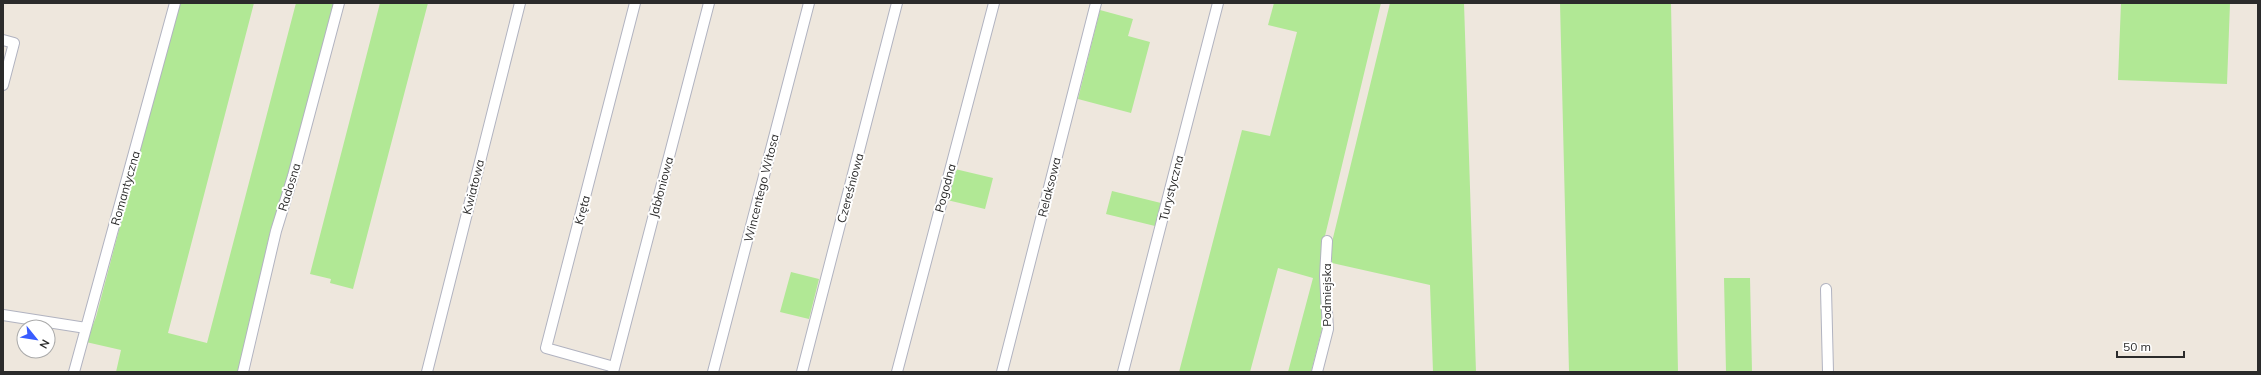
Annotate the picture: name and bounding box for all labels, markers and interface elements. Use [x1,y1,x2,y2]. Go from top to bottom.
street label: Wincentego Witosa [740,132,782,244]
street label: Romantyczna [107,149,143,227]
street label: Czereśniowa [833,151,867,225]
street label: Turystyczna [1156,154,1186,222]
street label: Jabłoniowa [646,155,676,219]
street label: Relaksowa [1034,156,1064,218]
street label: Kwiatowa [459,158,487,216]
street label: Radosna [275,161,303,213]
street label: Pogodna [931,162,959,214]
street label: Kręta [571,194,593,226]
street label: Podmiejska [1319,263,1334,327]
north arrow [16,319,56,359]
scale bar [2117,333,2184,359]
text: N [37,337,53,351]
text: 50 m [2123,339,2151,354]

